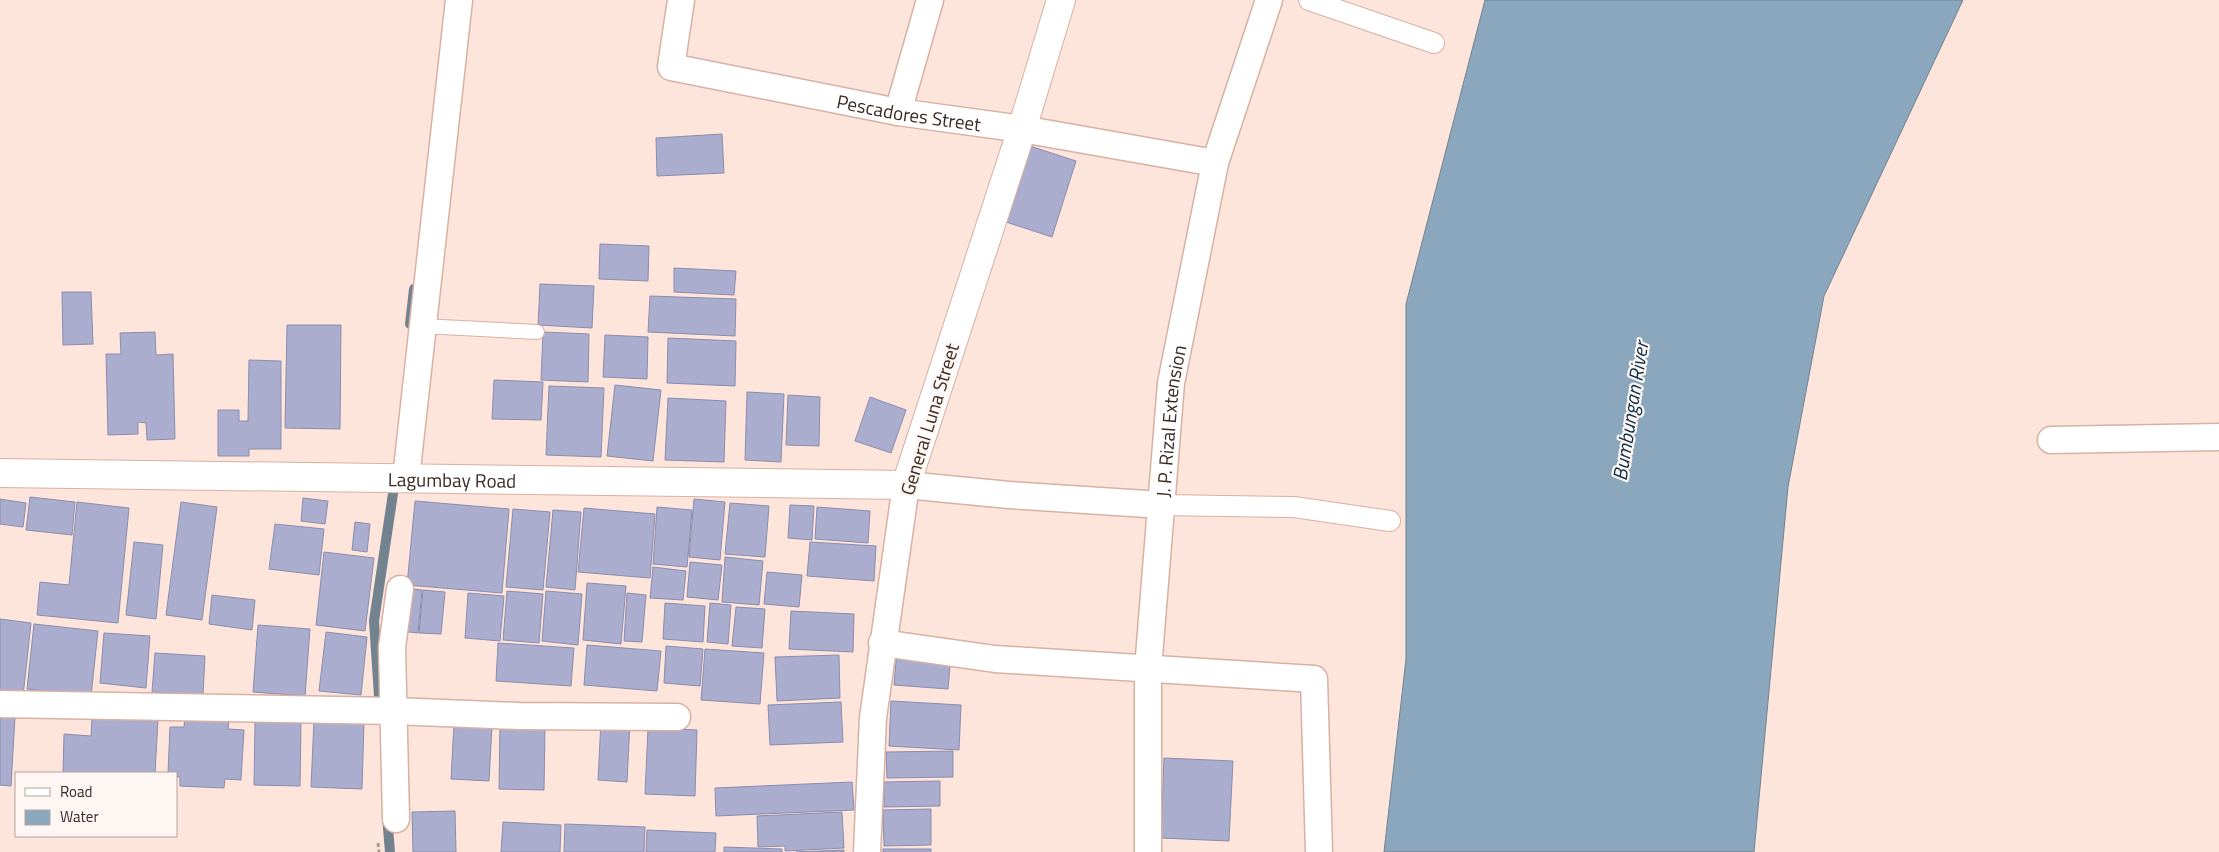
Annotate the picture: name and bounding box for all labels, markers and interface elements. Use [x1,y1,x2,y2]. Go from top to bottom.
street label: Pescadores Street [834,86,983,138]
water label: Bumbungan River [1604,337,1657,483]
street label: General Luna Street [892,339,966,499]
street label: J. P. Rizal Extension [1147,342,1193,498]
street label: Lagumbay Road [388,464,516,494]
legend [15,772,178,837]
text: Road [60,780,92,803]
text: Water [60,805,99,828]

